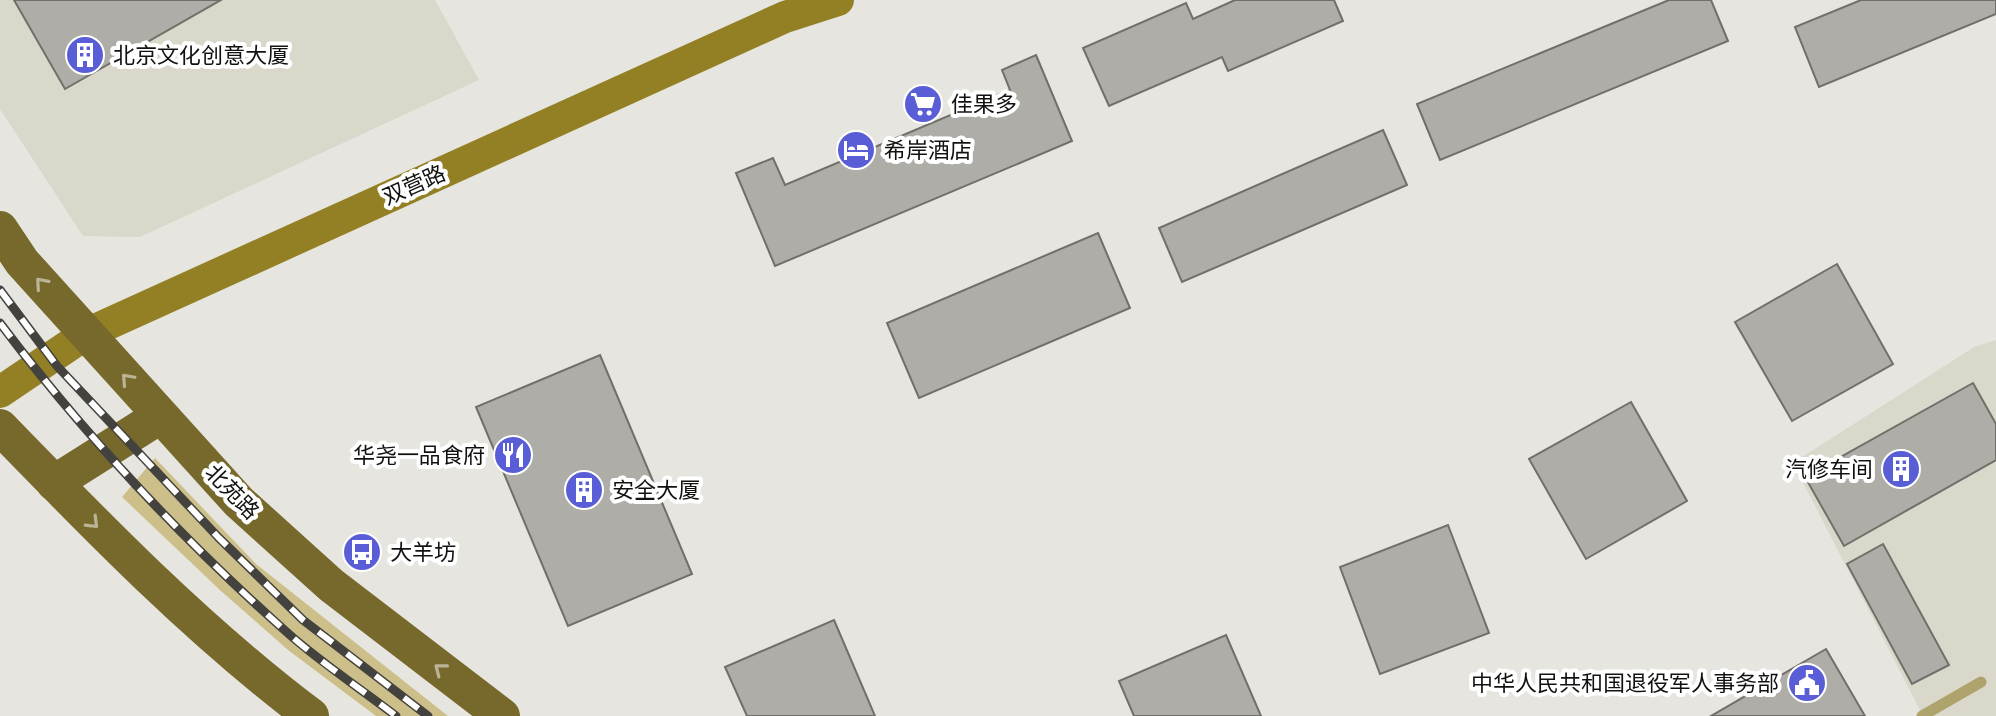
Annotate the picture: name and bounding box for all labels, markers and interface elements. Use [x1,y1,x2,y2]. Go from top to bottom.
building icon: 北京文化创意大厦 [64,34,106,76]
place label: 北京文化创意大厦 [113,42,289,69]
supermarket icon: 佳果多 [902,83,944,125]
place label: 佳果多 [951,91,1017,118]
hotel icon: 希岸酒店 [835,129,877,171]
place label: 希岸酒店 [884,137,972,164]
street label: 双营路 [378,159,450,211]
one-way arrow [36,278,51,293]
one-way arrow [122,373,136,388]
restaurant icon: 华尧一品食府 [492,434,534,476]
place label: 华尧一品食府 [353,442,485,469]
building icon: 汽修车间 [1880,448,1922,490]
place label: 汽修车间 [1785,456,1873,483]
street label: 北苑路 [199,459,265,525]
building icon: 安全大厦 [563,469,605,511]
place label: 安全大厦 [612,477,700,504]
one-way arrow [84,514,98,528]
bus stop icon: 大羊坊 [341,531,383,573]
place label: 大羊坊 [390,539,456,566]
public building icon: 中华人民共和国退役军人事务部 [1786,662,1828,704]
one-way arrow [434,664,449,678]
place label: 中华人民共和国退役军人事务部 [1471,670,1779,697]

